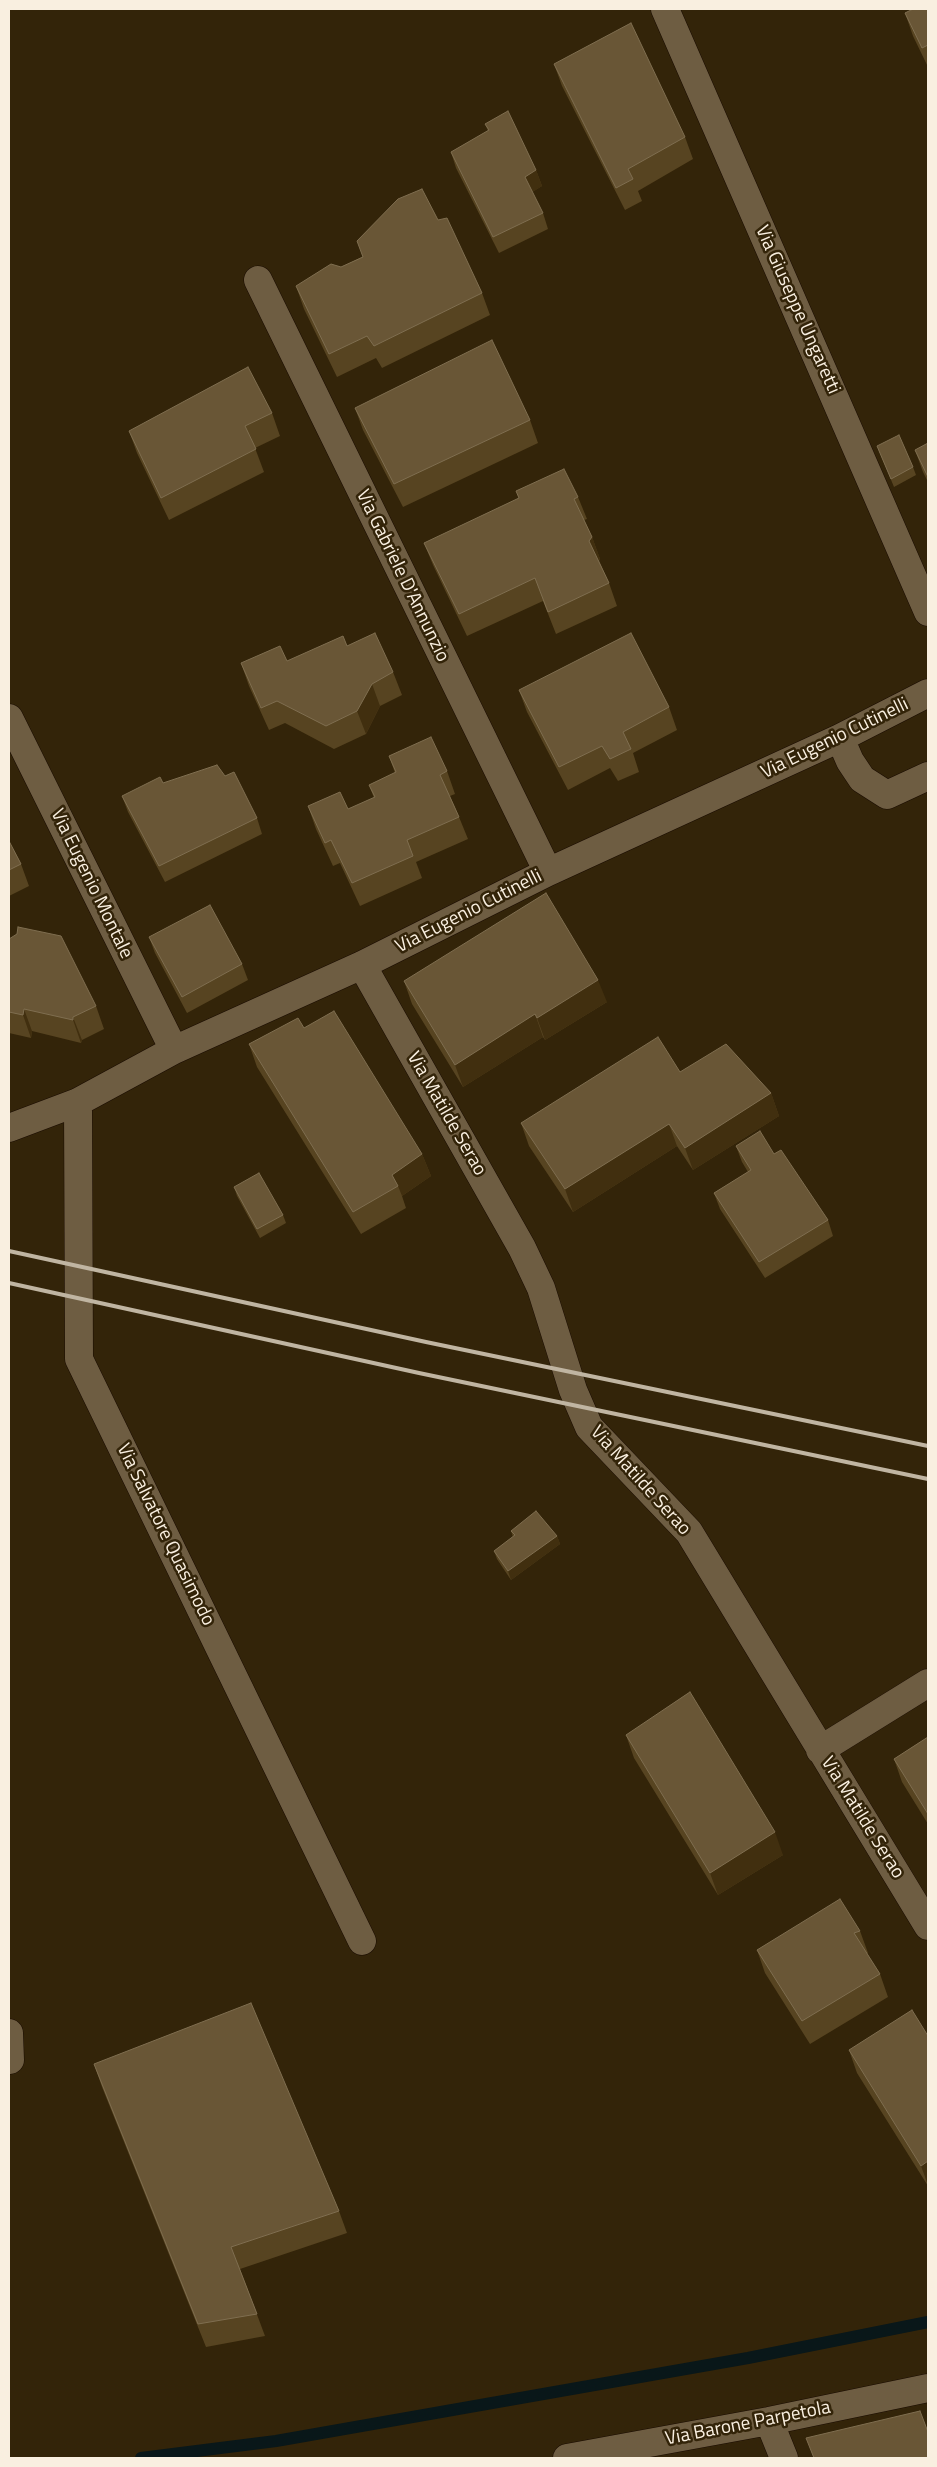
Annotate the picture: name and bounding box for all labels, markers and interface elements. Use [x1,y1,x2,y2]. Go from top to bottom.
street label: Via Giuseppe Ungaretti [750,222,844,398]
street label: Via Gabriele D'Annunzio [350,486,454,666]
street label: Via Eugenio Cutinelli [758,693,912,785]
street label: Via Eugenio Montale [45,806,137,962]
street label: Via Eugenio Cutinelli [392,865,546,959]
street label: Via Matilde Serao [401,1048,491,1180]
street label: Via Matilde Serao [585,1422,695,1540]
street label: Via Salvatore Quasimodo [111,1440,219,1630]
street label: Via Matilde Serao [815,1753,909,1883]
street label: Via Barone Parpetola [663,2397,833,2451]

